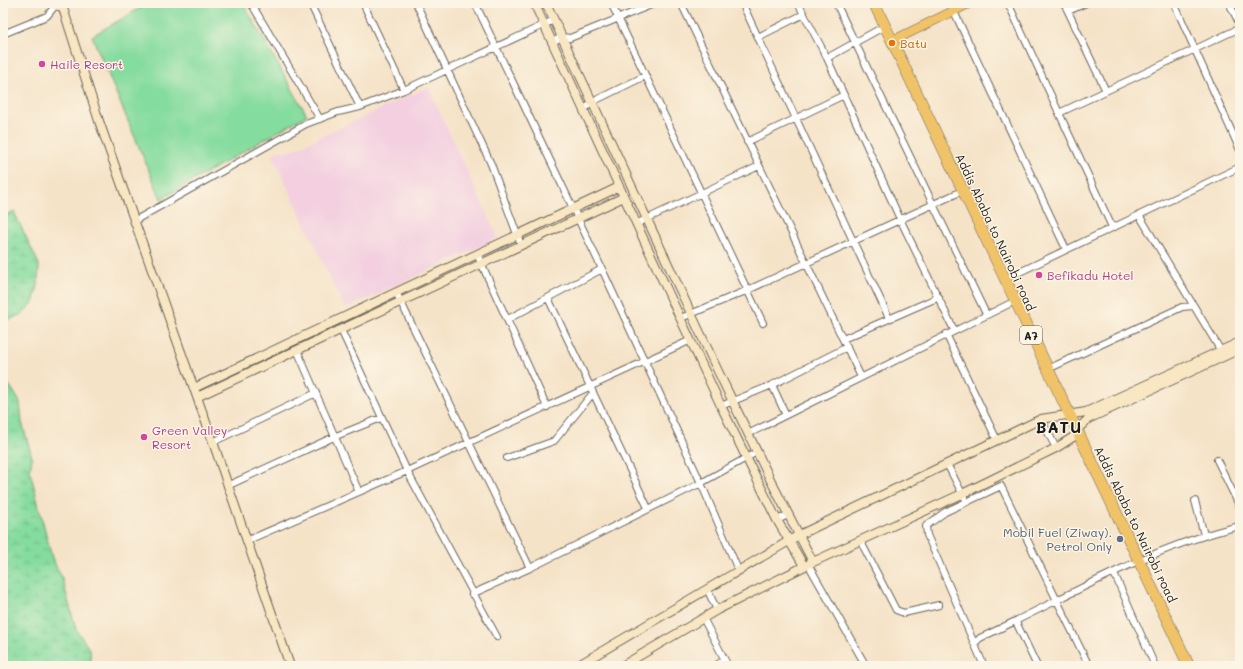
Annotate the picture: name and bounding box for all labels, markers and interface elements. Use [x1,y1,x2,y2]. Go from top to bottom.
place label: Batu [900,35,927,51]
marker: Batu [887,38,897,48]
place label: Haile Resort [50,56,123,72]
marker: Haile Resort [37,59,47,69]
street label: Addis Ababa to Nairobi road [952,151,1040,314]
place label: Befikadu Hotel [1047,267,1133,283]
marker: Befikadu Hotel [1034,270,1044,280]
road number: A7 [1020,326,1042,344]
district label: BATU [1036,416,1082,437]
place label: Green Valley Resort [152,422,227,452]
marker: Green Valley Resort [139,432,149,442]
street label: Addis Ababa to Nairobi road [1091,443,1181,605]
place label: Mobil Fuel (Ziway). Petrol Only [1003,524,1112,554]
marker: Mobil Fuel (Ziway). Petrol Only [1115,534,1125,544]

